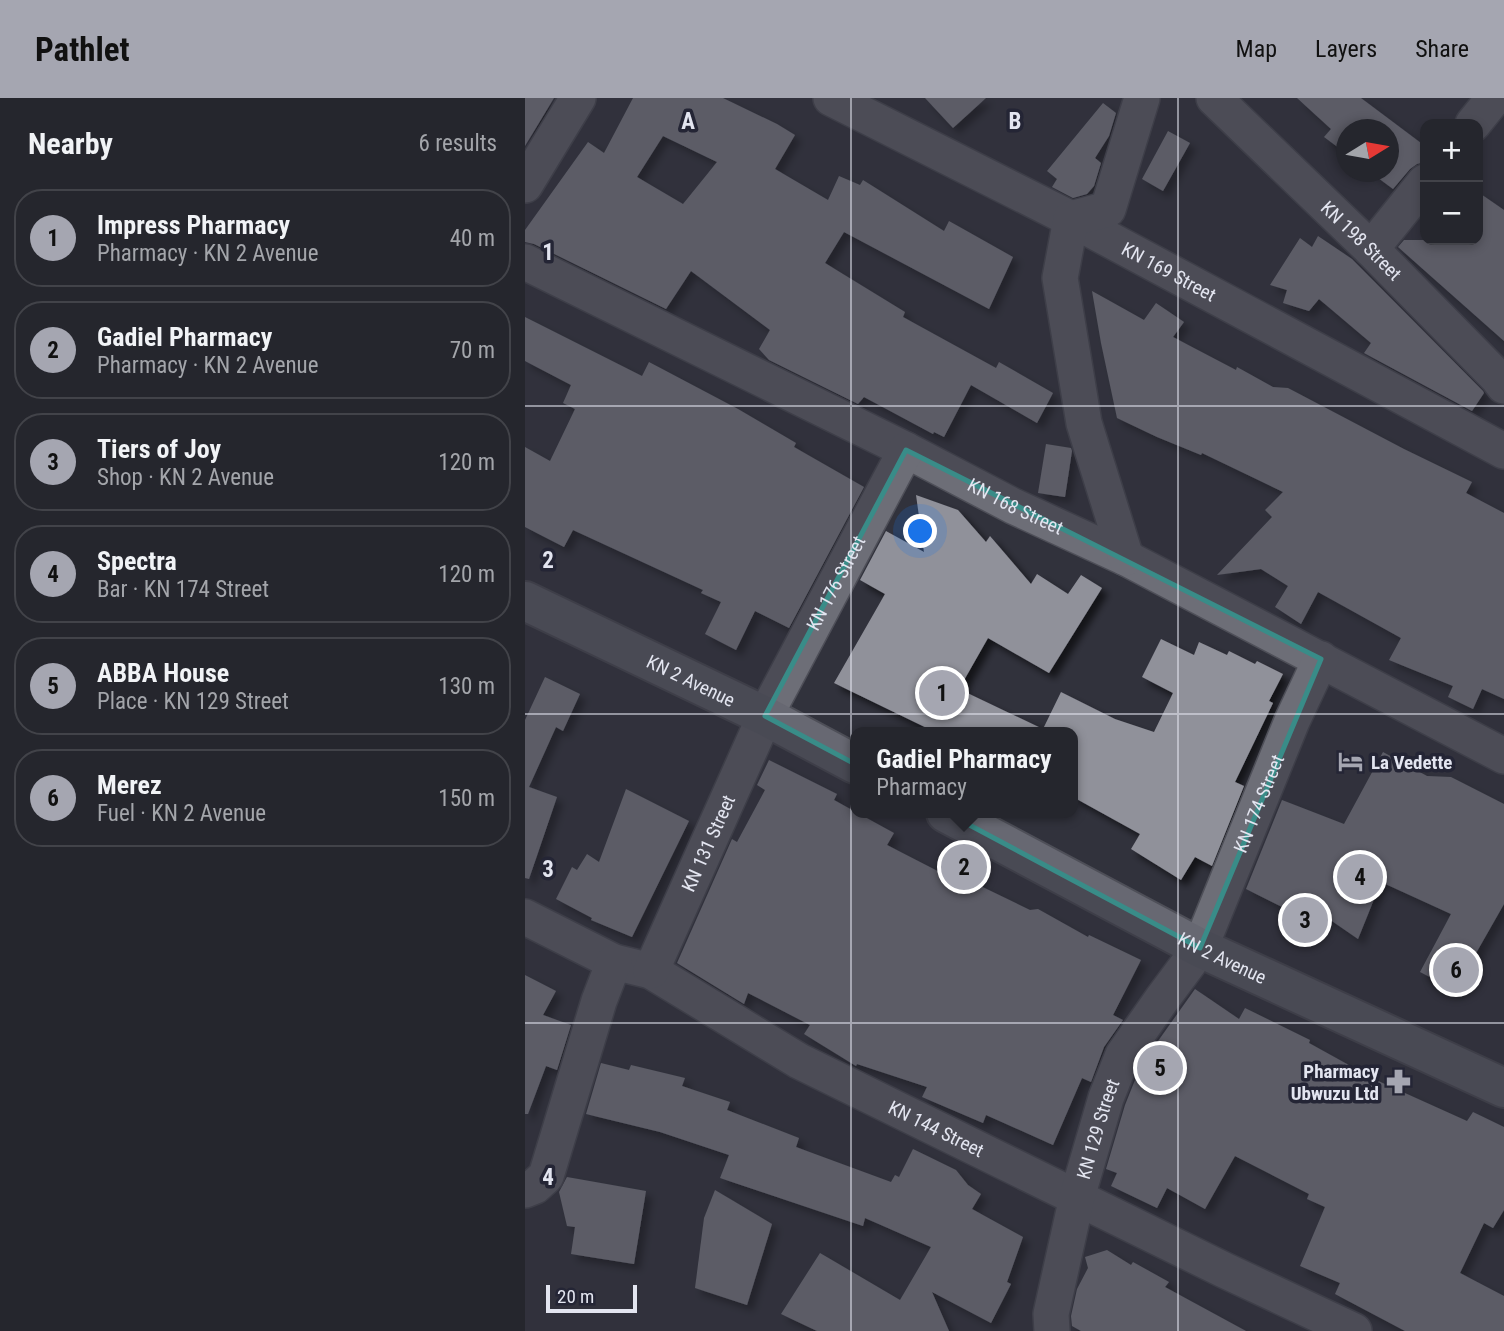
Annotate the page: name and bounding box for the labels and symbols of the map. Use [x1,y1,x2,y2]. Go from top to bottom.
text: A [681,108,695,135]
text: B [1009,108,1021,135]
north arrow [1336,119,1399,182]
street label: KN 198 Street [1316,196,1407,285]
street label: KN 169 Street [1118,237,1220,306]
text: 1 [542,239,554,266]
street label: KN 168 Street [964,473,1067,539]
your location [903,514,937,548]
street label: KN 176 Street [801,532,870,634]
text: 2 [542,547,554,574]
street label: KN 2 Avenue [643,650,739,711]
pin: 1 [919,667,965,719]
hotel icon: La Vedette [1337,748,1365,776]
street label: KN 174 Street [1228,751,1289,856]
place label: La Vedette [1371,751,1452,774]
street label: KN 131 Street [676,791,740,895]
pin: 2 [941,841,987,893]
pin: 4 [1337,851,1383,903]
text: 3 [542,856,554,883]
pin: 3 [1282,894,1328,946]
street label: KN 2 Avenue [1174,927,1270,989]
pin: 6 [1433,944,1479,996]
pin: 5 [1137,1042,1183,1094]
place label: Pharmacy Ubwuzu Ltd [1291,1060,1380,1105]
pharmacy icon: Pharmacy Ubwuzu Ltd [1385,1068,1413,1096]
street label: KN 129 Street [1071,1075,1124,1182]
street label: KN 144 Street [885,1095,988,1162]
text: 4 [542,1164,554,1191]
scale bar [546,1282,637,1314]

